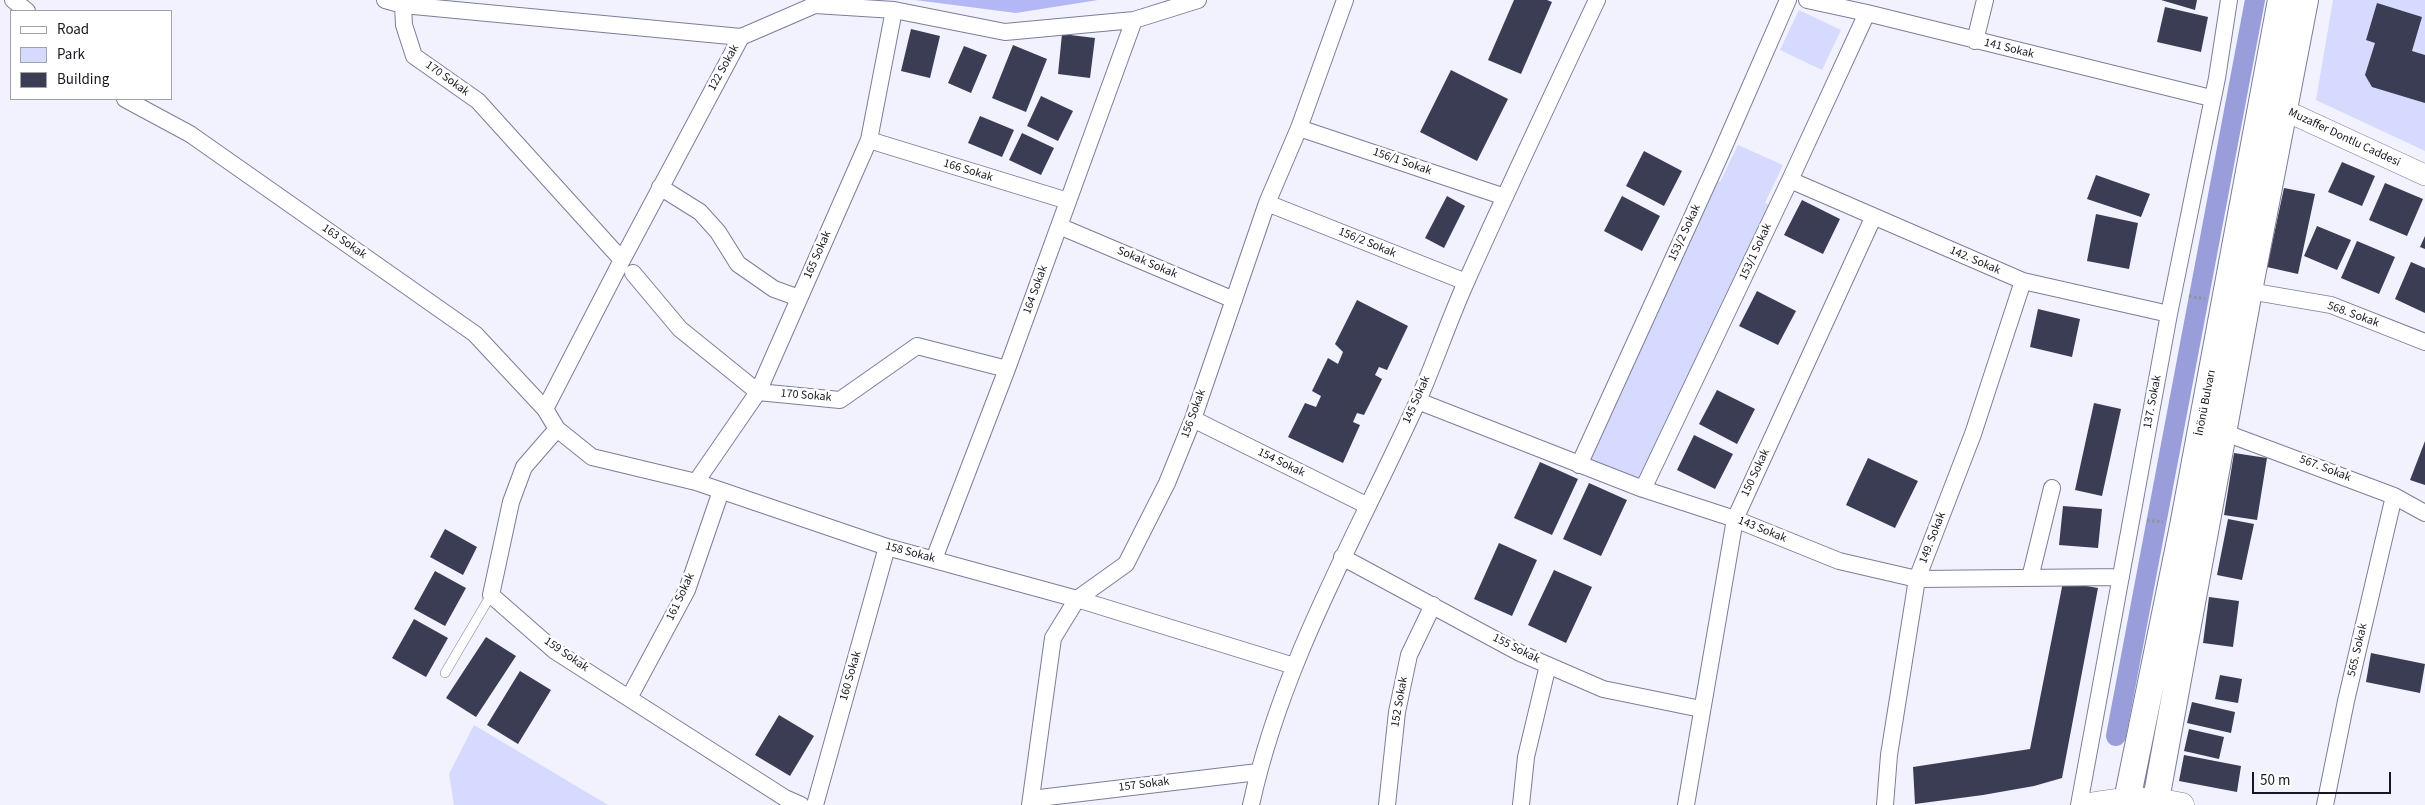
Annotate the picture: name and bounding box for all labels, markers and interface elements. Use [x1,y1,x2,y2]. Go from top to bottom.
legend [10,10,172,100]
text: Road [57,19,89,40]
street label: 141 Sokak [1983,36,2035,62]
street label: 122 Sokak [705,42,743,94]
text: Park [57,44,85,65]
street label: 170 Sokak [422,58,472,100]
text: Building [57,69,109,90]
street label: Muzaffer Dontlu Caddesi [2286,106,2402,170]
street label: 156/1 Sokak [1371,145,1433,179]
street label: 166 Sokak [942,157,994,185]
street label: 153/2 Sokak [1666,202,1704,264]
street label: 163 Sokak [319,221,369,263]
street label: 153/1 Sokak [1737,221,1775,283]
street label: 156/2 Sokak [1336,225,1398,261]
street label: 165 Sokak [801,229,835,281]
street label: Sokak Sokak [1115,244,1179,282]
street label: 142. Sokak [1947,244,2003,278]
street label: 164 Sokak [1021,264,1051,316]
street label: 568. Sokak [2325,299,2381,331]
street label: İnönü Bulvarı [2193,369,2219,437]
street label: 145 Sokak [1400,374,1434,426]
street label: 137. Sokak [2141,374,2165,430]
street label: 170 Sokak [780,387,832,405]
street label: 156 Sokak [1179,388,1209,440]
street label: 154 Sokak [1255,445,1307,481]
street label: 150 Sokak [1739,447,1773,499]
street label: 567. Sokak [2297,453,2353,485]
street label: 149. Sokak [1917,510,1949,566]
street label: 143 Sokak [1736,514,1788,546]
street label: 158 Sokak [883,539,937,567]
street label: 161 Sokak [664,571,698,623]
street label: 565. Sokak [2345,622,2371,678]
street label: 155 Sokak [1490,631,1542,667]
street label: 159 Sokak [541,634,591,676]
street label: 160 Sokak [837,649,865,703]
street label: 152 Sokak [1388,676,1412,728]
scale bar [2255,762,2394,794]
text: 50 m [2260,770,2290,791]
street label: 157 Sokak [1118,775,1170,795]

